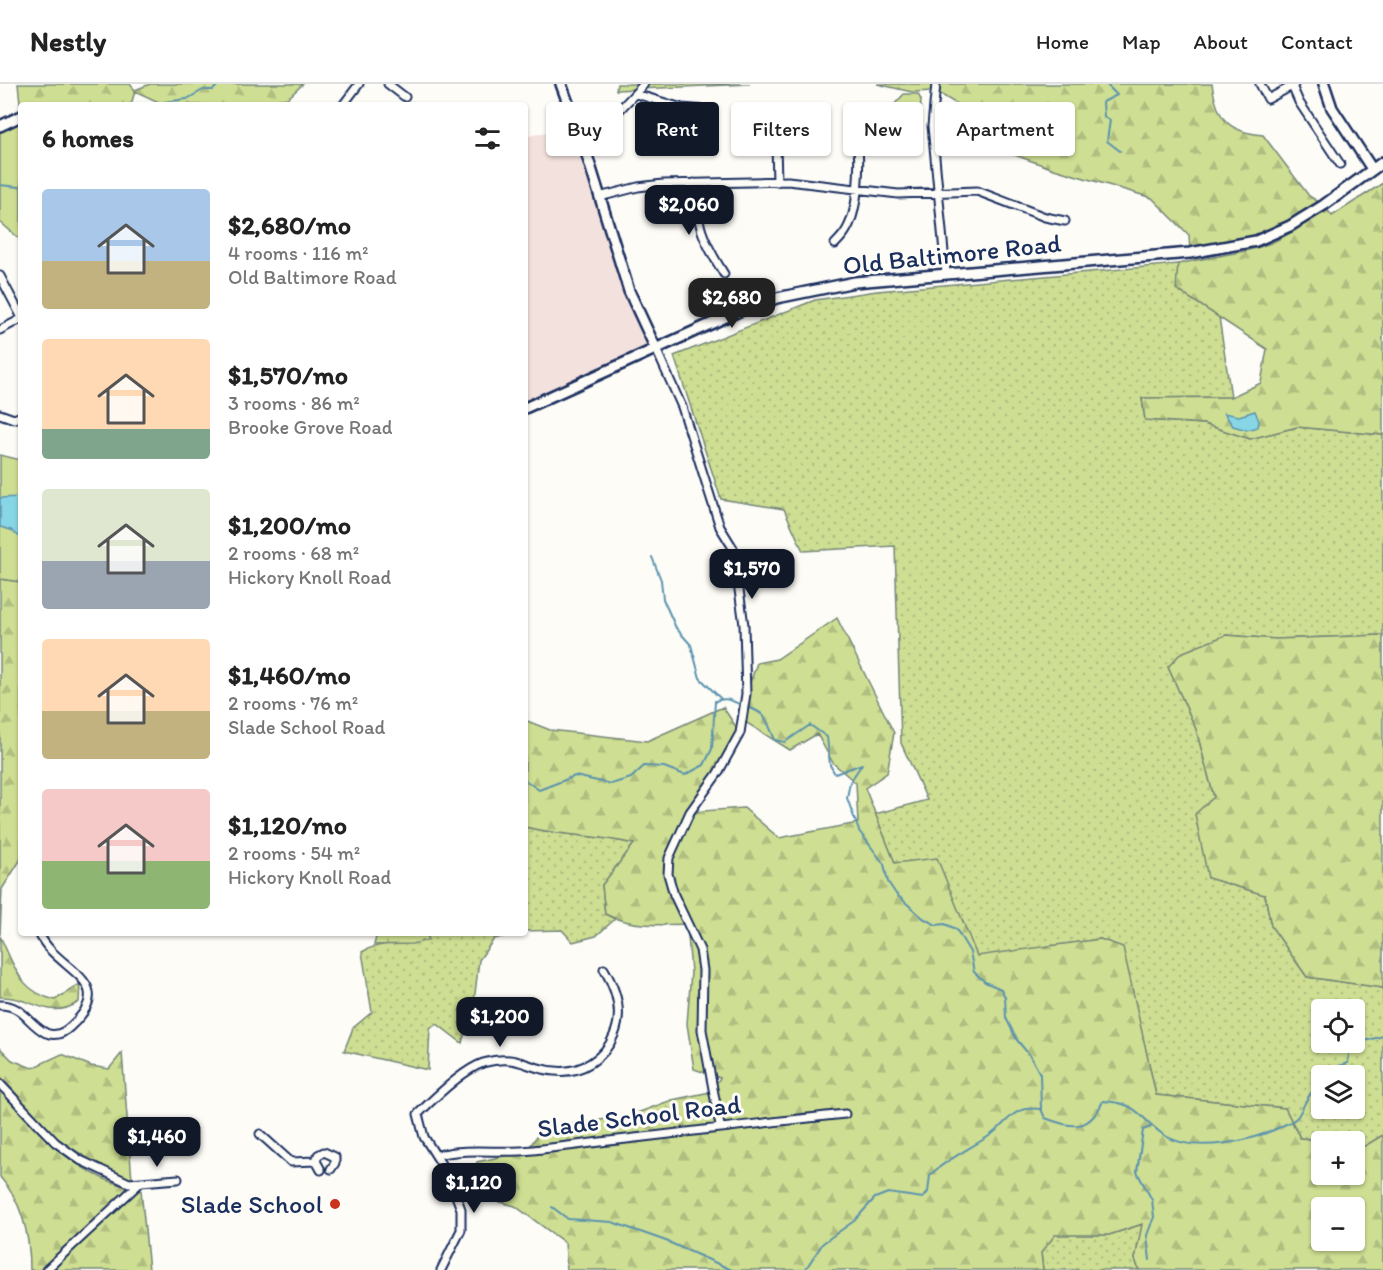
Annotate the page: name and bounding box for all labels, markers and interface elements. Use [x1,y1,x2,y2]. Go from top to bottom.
text: Nestly [30,24,106,58]
text: Home [1036,29,1089,54]
text: Map [1122,29,1161,54]
text: About [1194,29,1248,54]
text: Contact [1281,29,1353,54]
chip: Buy [546,102,623,156]
chip: Rent [635,102,719,156]
chip: Filters [731,102,831,156]
chip: New [843,102,923,156]
chip: Apartment [935,102,1075,156]
text: 6 homes [42,122,134,154]
icon: filters [471,122,504,155]
pin: $2,060 [640,185,738,236]
text: $2,060 [659,192,719,216]
text: $2,680/mo [228,209,351,241]
icon: home [90,213,162,285]
street label: Old Baltimore Road [841,227,1063,281]
text: 4 rooms · 116 m² [228,241,368,265]
text: Old Baltimore Road [228,265,397,289]
pin: $2,680 [683,278,781,329]
text: $2,680 [702,285,762,309]
text: $1,570/mo [228,359,348,391]
icon: home [90,363,162,435]
text: 3 rooms · 86 m² [228,391,360,415]
text: Brooke Grove Road [228,415,393,439]
text: $1,200/mo [228,509,351,541]
icon: home [90,513,162,585]
text: 2 rooms · 68 m² [228,541,359,565]
pin: $1,570 [703,549,801,600]
text: $1,570 [724,556,780,580]
text: Hickory Knoll Road [228,565,391,589]
text: $1,460/mo [228,659,351,691]
icon: home [90,663,162,735]
text: 2 rooms · 76 m² [228,691,358,715]
text: Slade School Road [228,715,385,739]
text: $1,120/mo [228,809,347,841]
icon: home [90,813,162,885]
text: 2 rooms · 54 m² [228,841,360,865]
text: Hickory Knoll Road [228,865,391,889]
pin: $1,200 [451,997,549,1048]
map controls [1311,999,1365,1251]
button: locate [1311,999,1365,1053]
text: $1,200 [470,1004,530,1028]
button: layers [1311,1065,1365,1119]
street label: Slade School Road [535,1088,743,1144]
pin: $1,460 [108,1117,206,1168]
text: $1,460 [127,1124,187,1148]
button: + [1311,1131,1365,1185]
pin: $1,120 [425,1163,523,1214]
text: $1,120 [446,1170,502,1194]
place label: Slade School [181,1188,323,1220]
marker: Slade School [328,1197,342,1211]
button: − [1311,1197,1365,1251]

